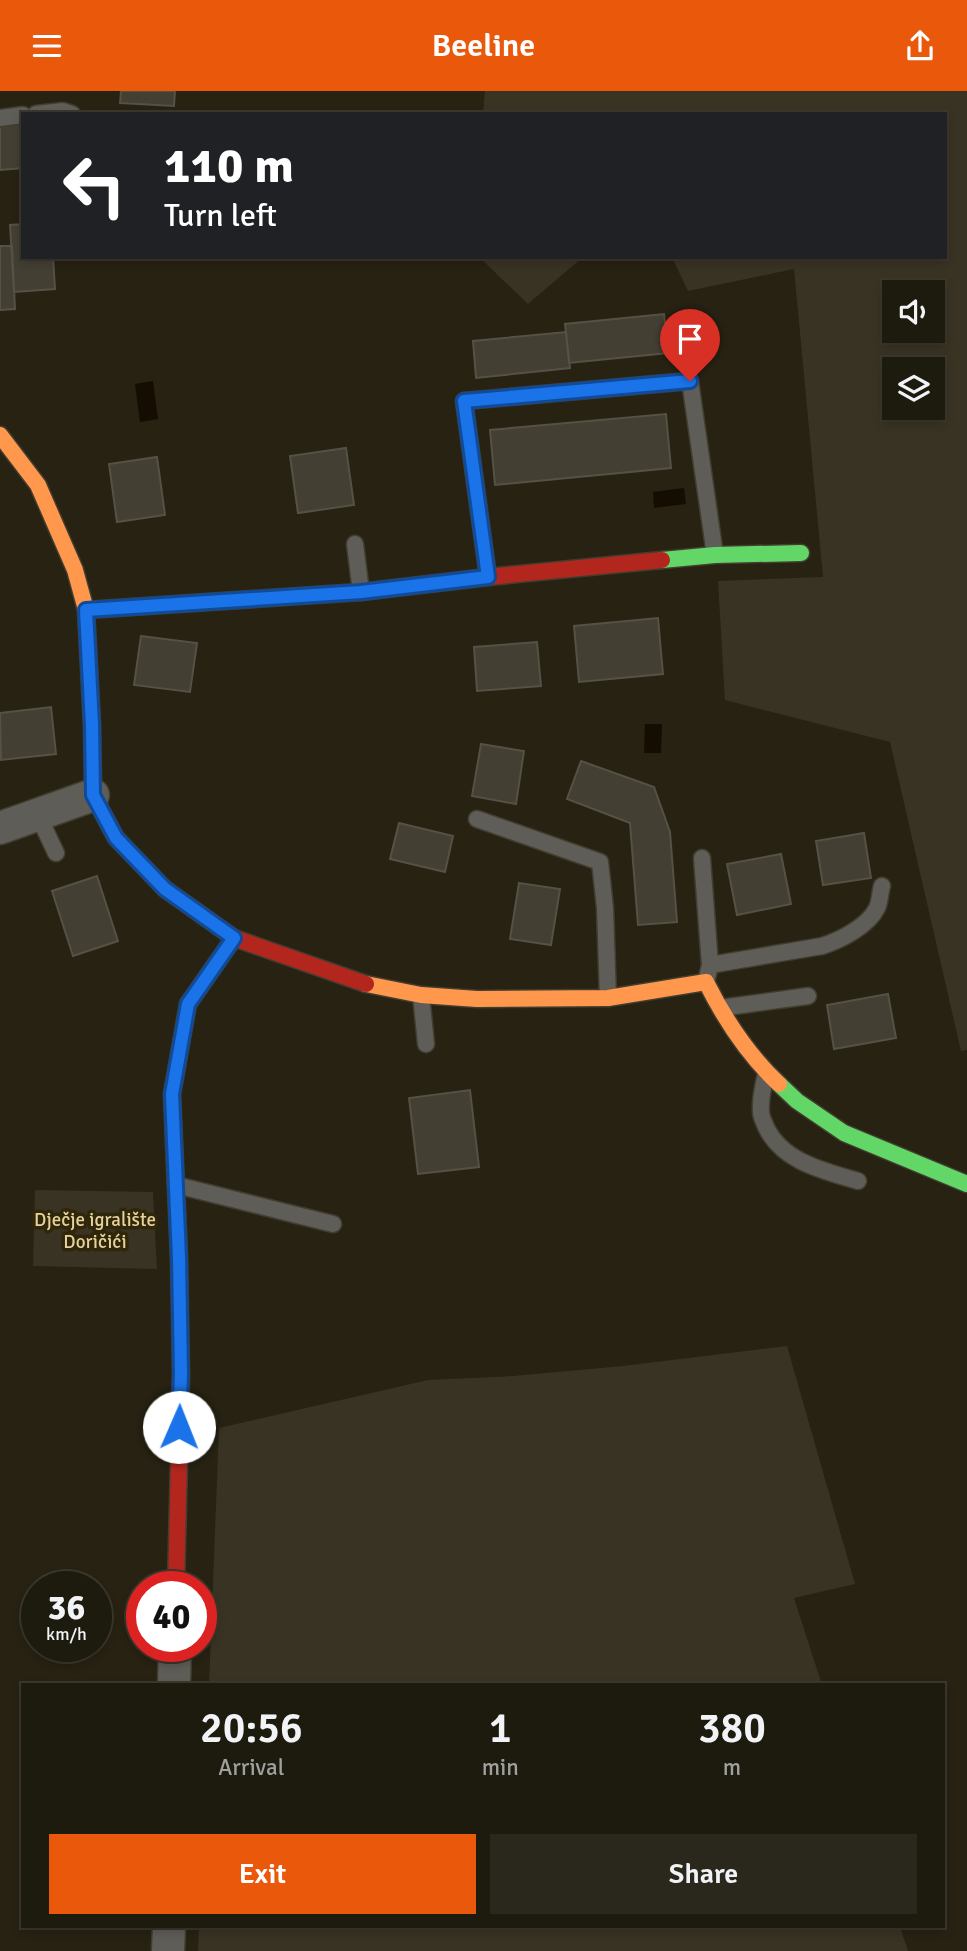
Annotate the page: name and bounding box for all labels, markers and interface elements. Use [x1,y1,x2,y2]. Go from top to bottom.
text: Beeline [432,26,535,65]
icon: menu [28,27,66,65]
icon: share [901,27,939,65]
text: 110 m [164,136,294,196]
icon: left [49,140,140,231]
text: Turn left [164,196,277,235]
map controls [882,280,945,420]
button: sound [882,280,945,343]
pin [660,309,720,381]
icon: arrive [671,320,709,358]
button: layers [882,357,945,420]
park label: Dječje igralište Doričići [34,1208,156,1254]
position arrow [142,1390,216,1464]
speed limit sign: 40 [126,1571,217,1662]
text: 36 [48,1586,85,1629]
text: km/h [46,1623,87,1645]
text: 20:56 [200,1703,303,1754]
text: 1 [489,1703,512,1754]
text: 380 [698,1703,766,1754]
text: Arrival [218,1753,284,1782]
text: min [482,1753,519,1782]
text: m [723,1753,741,1782]
button: Exit [49,1834,476,1914]
button: Share [490,1834,917,1914]

